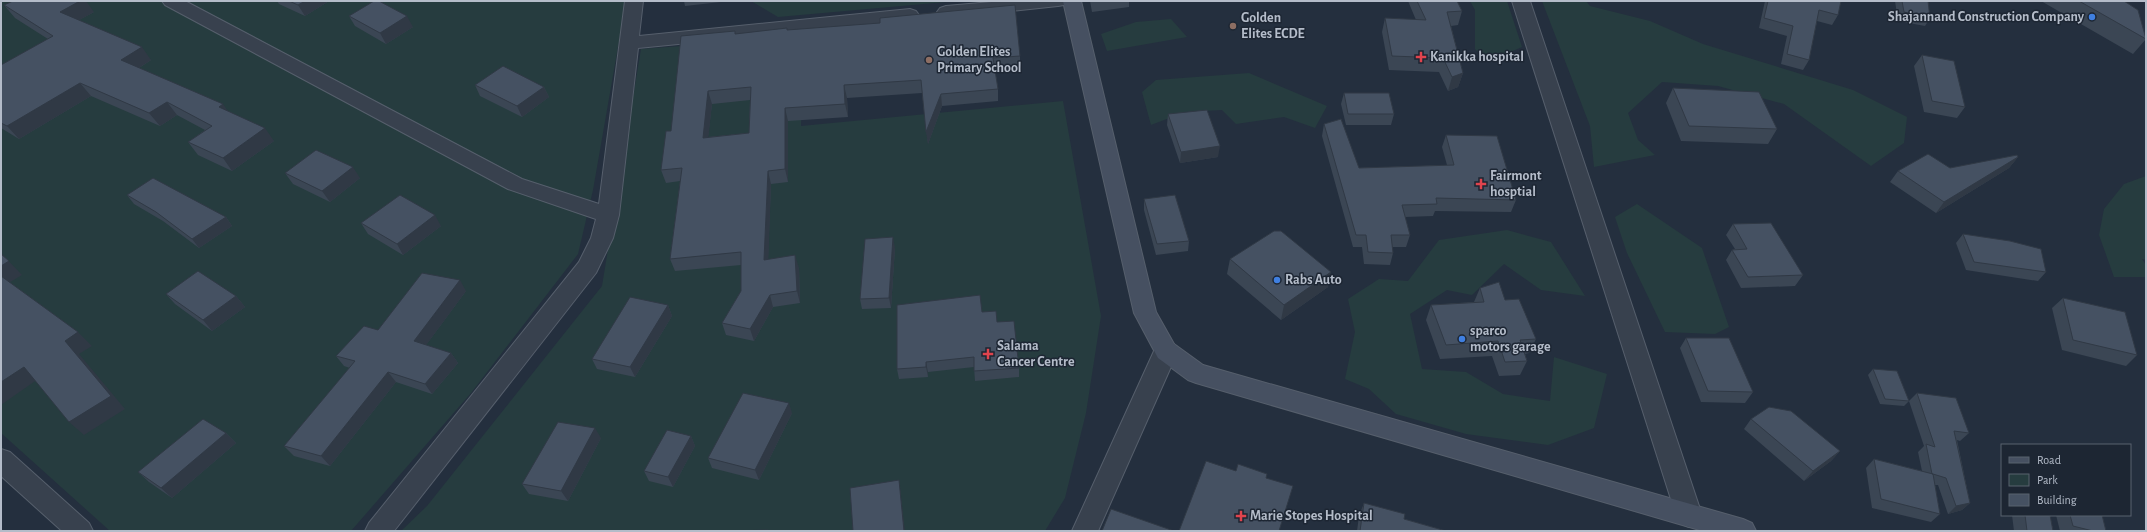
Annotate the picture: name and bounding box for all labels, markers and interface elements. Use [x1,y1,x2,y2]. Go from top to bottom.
place label: Shajannand Construction Company [1888,10,2085,24]
place label: Golden Elites ECDE [1241,11,1305,41]
marker: Shajannand Construction Company [2087,12,2097,22]
marker: Golden Elites ECDE [1228,21,1238,31]
place label: Golden Elites Primary School [937,45,1022,75]
place label: Kanikka hospital [1430,50,1524,64]
marker: Kanikka hospital [1415,51,1427,63]
marker: Golden Elites Primary School [924,55,934,65]
place label: Fairmont hosptial [1490,169,1542,199]
marker: Fairmont hosptial [1475,178,1487,190]
place label: Rabs Auto [1285,273,1342,287]
marker: Rabs Auto [1272,275,1282,285]
place label: sparco motors garage [1470,324,1551,354]
marker: sparco motors garage [1457,334,1467,344]
place label: Salama Cancer Centre [997,339,1075,369]
marker: Salama Cancer Centre [982,348,994,360]
legend [2001,444,2131,516]
text: Road [2037,454,2061,466]
text: Park [2037,474,2058,486]
text: Building [2037,494,2077,506]
place label: Marie Stopes Hospital [1250,509,1373,523]
marker: Marie Stopes Hospital [1235,510,1247,522]

